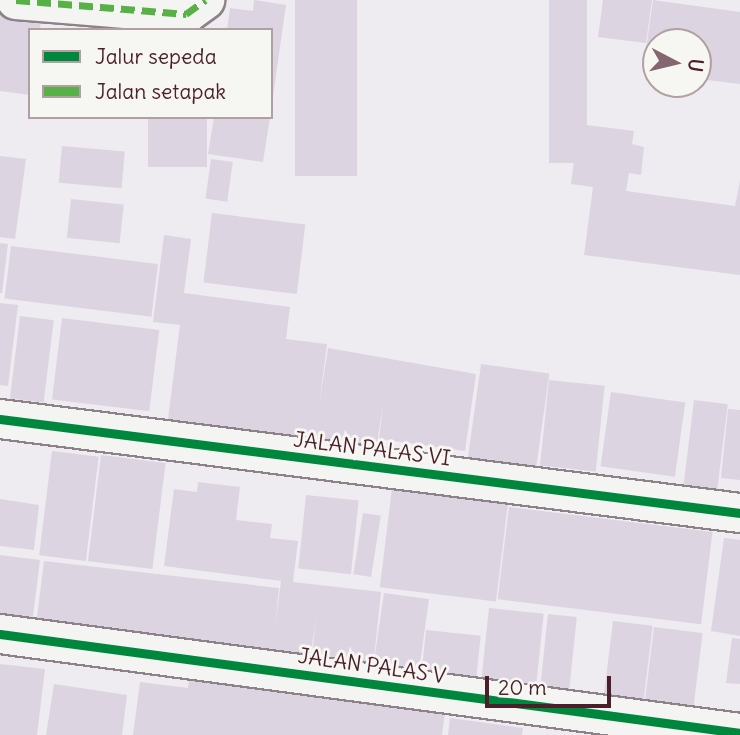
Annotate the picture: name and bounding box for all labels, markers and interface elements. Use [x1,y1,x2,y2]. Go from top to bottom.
legend [28,28,273,119]
north arrow [642,28,712,98]
text: Jalur sepeda [95,43,217,70]
text: U [683,57,709,73]
text: Jalan setapak [95,78,226,105]
street label: JALAN PALAS VI [292,427,452,471]
street label: JALAN PALAS V [297,643,447,689]
scale bar [488,662,614,706]
text: 20 m [498,674,547,701]

